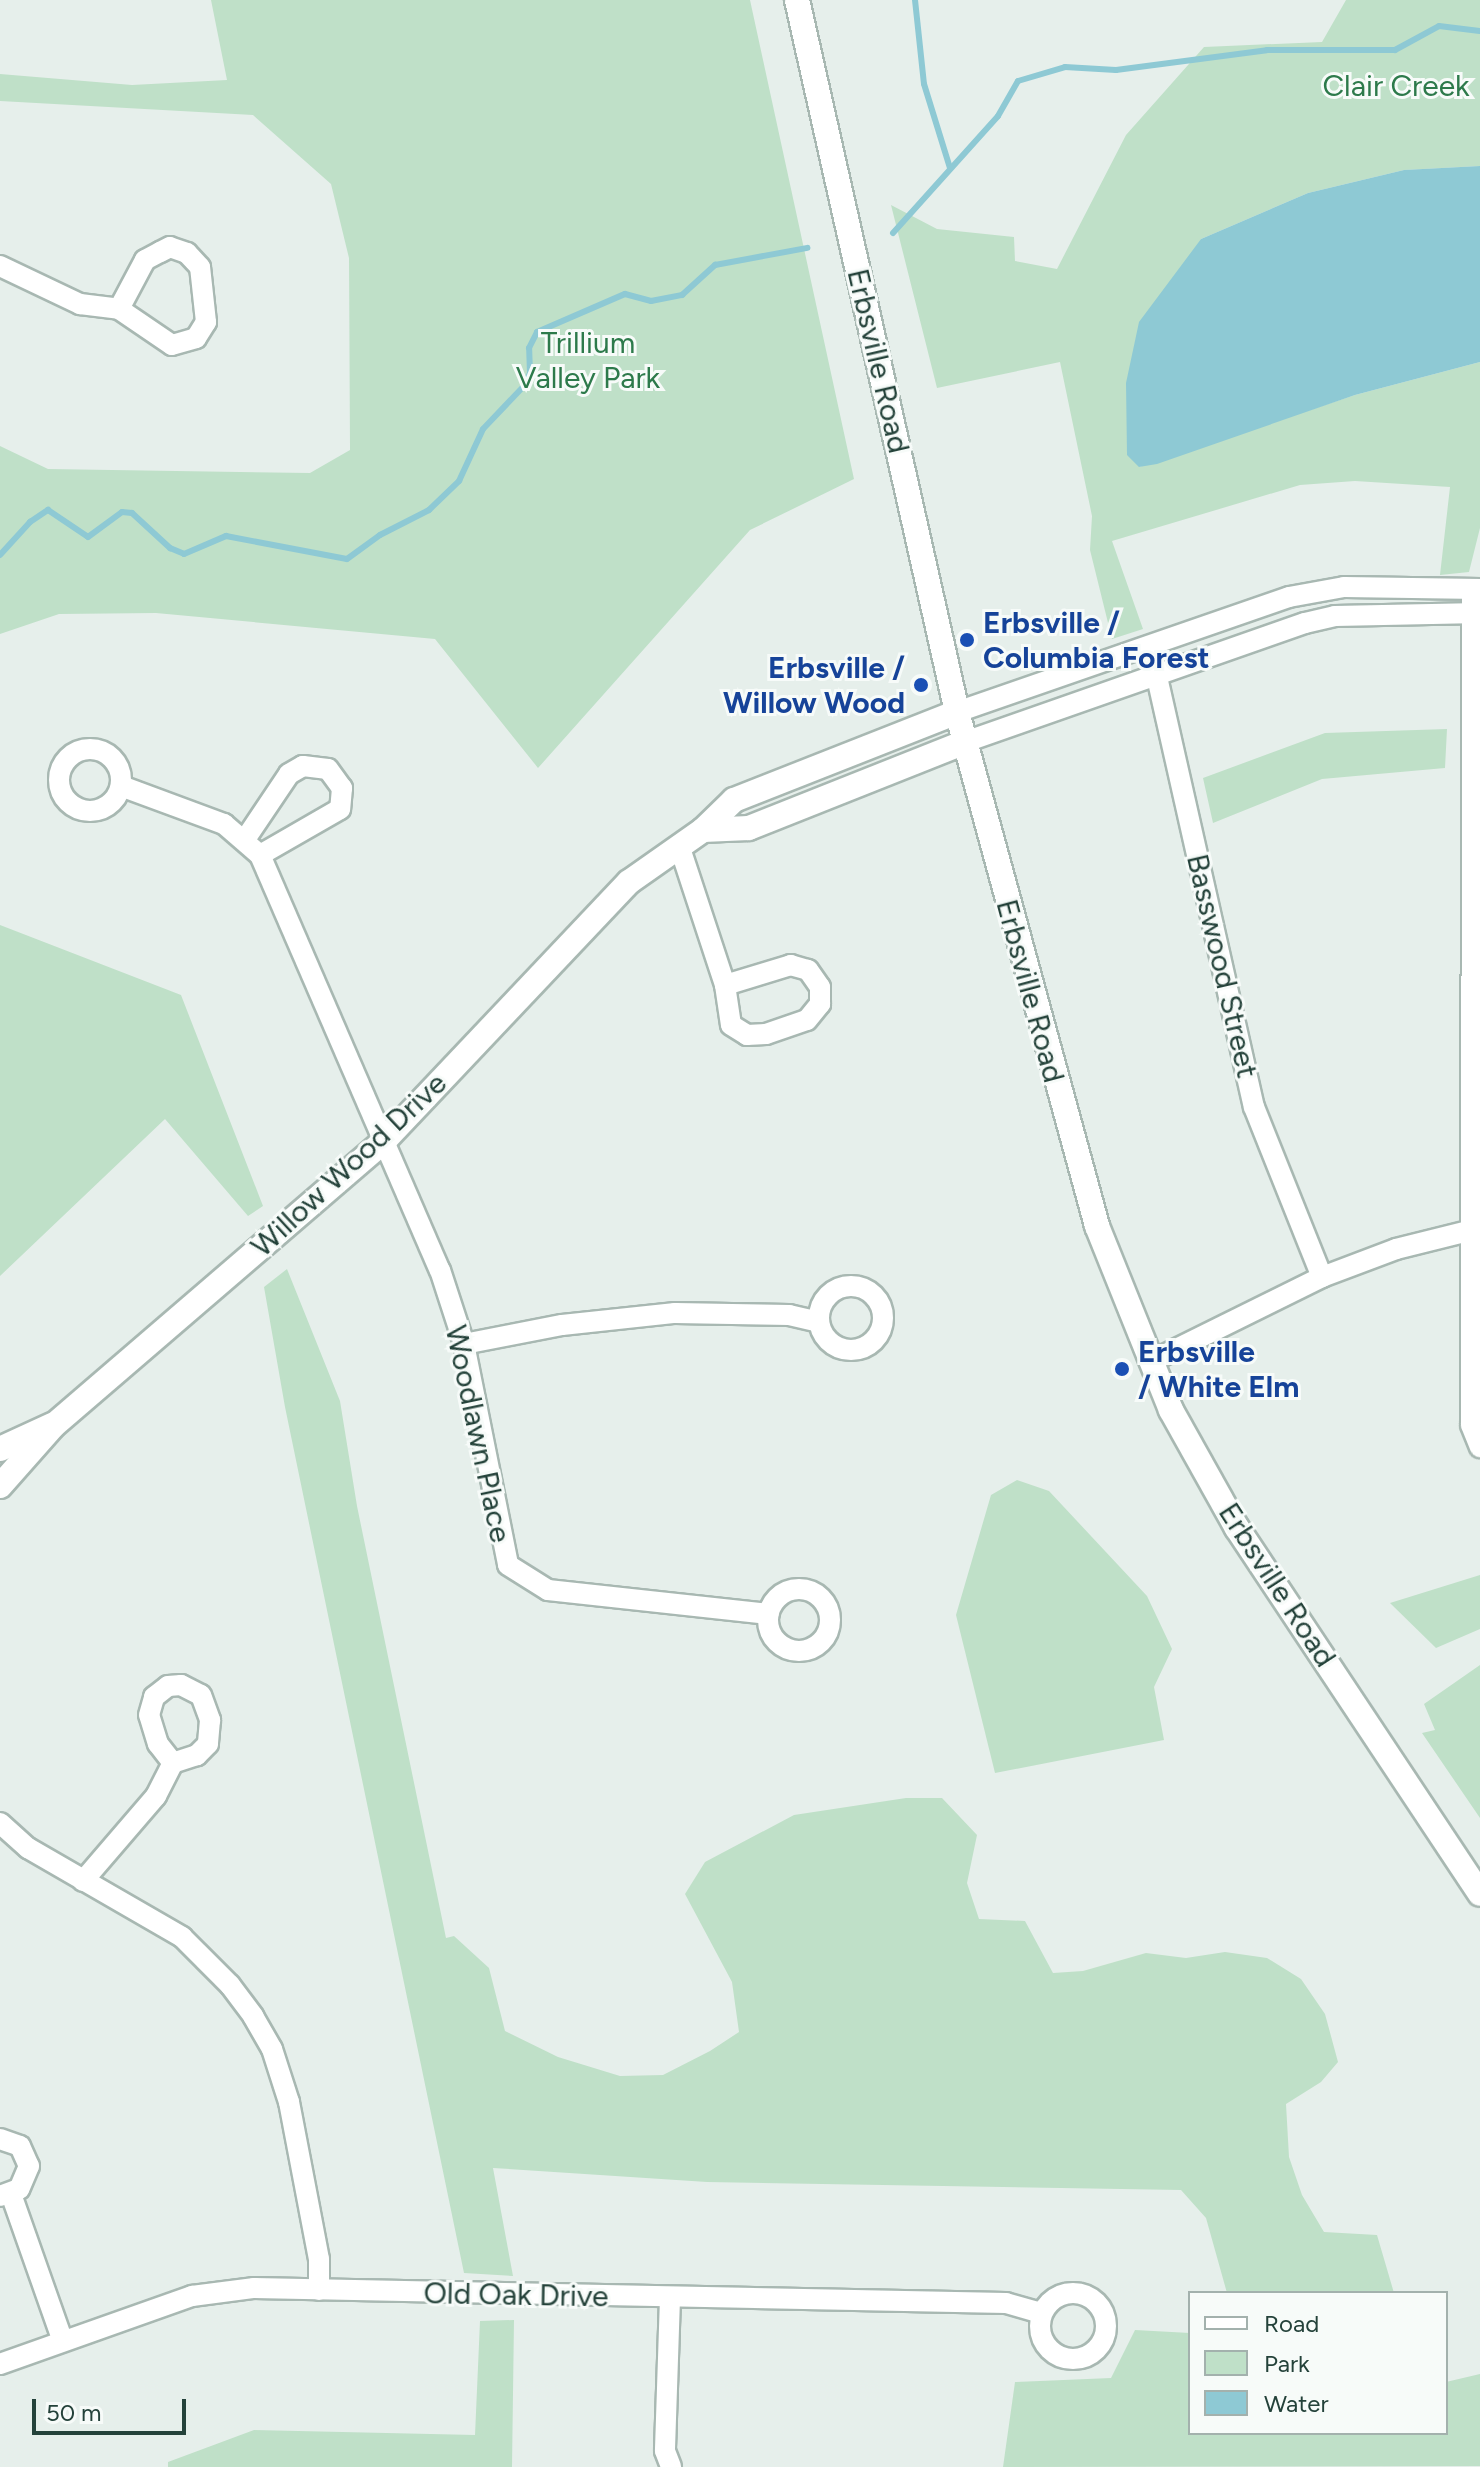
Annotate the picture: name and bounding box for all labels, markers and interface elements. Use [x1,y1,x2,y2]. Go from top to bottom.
park label: Clair Creek [1322,68,1470,104]
street label: Erbsville Road [839,265,917,457]
park label: Trillium Valley Park [516,325,660,396]
place label: Erbsville / Columbia Forest [983,605,1209,676]
marker: Erbsville / Columbia Forest [958,631,976,649]
place label: Erbsville / Willow Wood [723,650,905,720]
marker: Erbsville / Willow Wood [912,676,930,694]
street label: Basswood Street [1179,851,1265,1081]
street label: Erbsville Road [988,896,1072,1086]
street label: Willow Wood Drive [244,1065,454,1265]
street label: Woodlawn Place [437,1322,519,1546]
place label: Erbsville / White Elm [1138,1334,1299,1404]
marker: Erbsville / White Elm [1113,1360,1131,1378]
street label: Erbsville Road [1211,1496,1343,1674]
street label: Old Oak Drive [423,2275,609,2315]
legend [1188,2291,1448,2435]
text: Road [1264,2309,1319,2338]
text: Park [1264,2349,1310,2378]
scale bar [36,2383,190,2433]
text: Water [1264,2389,1329,2418]
text: 50 m [46,2398,102,2427]

